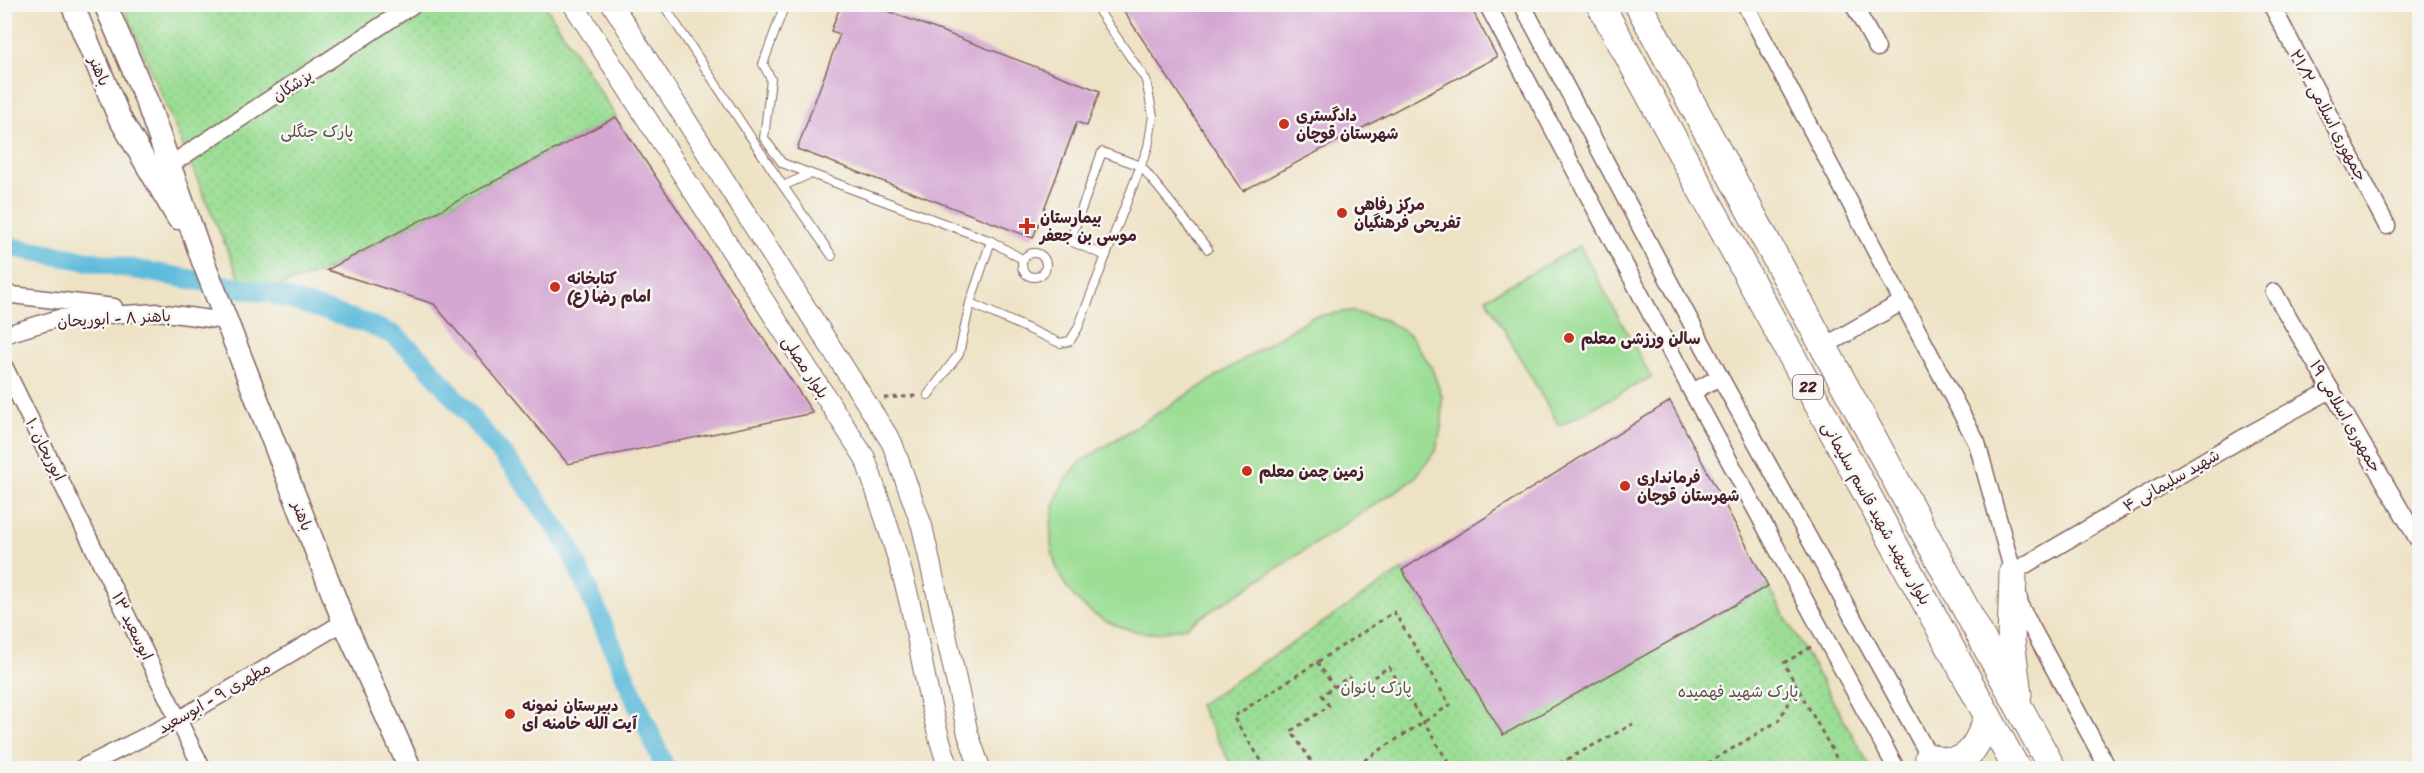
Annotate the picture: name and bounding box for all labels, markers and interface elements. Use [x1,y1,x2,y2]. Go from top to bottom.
street label: جمهوری اسلامی ۲۱/۲ [2281,44,2376,187]
street label: باهنر [80,50,119,91]
street label: پزشکان [266,61,319,110]
place label: دادگستری شهرستان قوچان [1296,101,1398,148]
park label: پارک جنگلی [281,117,353,146]
marker: دادگستری شهرستان قوچان [1277,117,1291,131]
place label: مرکز رفاهی تفریحی فرهنگیان [1354,190,1462,237]
place label: بیمارستان موسی بن جعفر [1038,203,1137,250]
marker: مرکز رفاهی تفریحی فرهنگیان [1335,206,1349,220]
marker: بیمارستان موسی بن جعفر [1018,217,1036,235]
place label: کتابخانه امام رضا (ع) [567,264,651,311]
marker: کتابخانه امام رضا (ع) [548,280,562,294]
street label: باهنر ۸ - ابوریحان [56,301,172,336]
place label: سالن ورزشی معلم [1581,324,1701,353]
street label: بلوار مصلی [774,330,837,405]
marker: سالن ورزشی معلم [1562,331,1576,345]
street label: جمهوری اسلامی ۱۹ [2301,354,2390,478]
road number: 22 [1793,375,1823,399]
street label: ابوریحان ۱۰ [17,412,74,486]
street label: بلوار سپهبد شهید قاسم سلیمانی [1814,416,1939,611]
street label: شهید سلیمانی ۴ [2117,441,2226,520]
place label: زمین چمن معلم [1259,457,1364,486]
place label: فرمانداری شهرستان قوچان [1637,463,1739,510]
marker: زمین چمن معلم [1240,464,1254,478]
marker: فرمانداری شهرستان قوچان [1618,479,1632,493]
street label: باهنر [283,495,321,535]
street label: ابوسعید ۱۳ [104,587,162,665]
street label: مطهری ۹ - ابوسعید [152,653,276,742]
park label: پارک بانوان [1340,673,1412,702]
park label: پارک شهید فهمیده [1678,677,1798,706]
place label: دبیرستان نمونه آیت الله خامنه ای [522,691,637,738]
marker: دبیرستان نمونه آیت الله خامنه ای [503,707,517,721]

